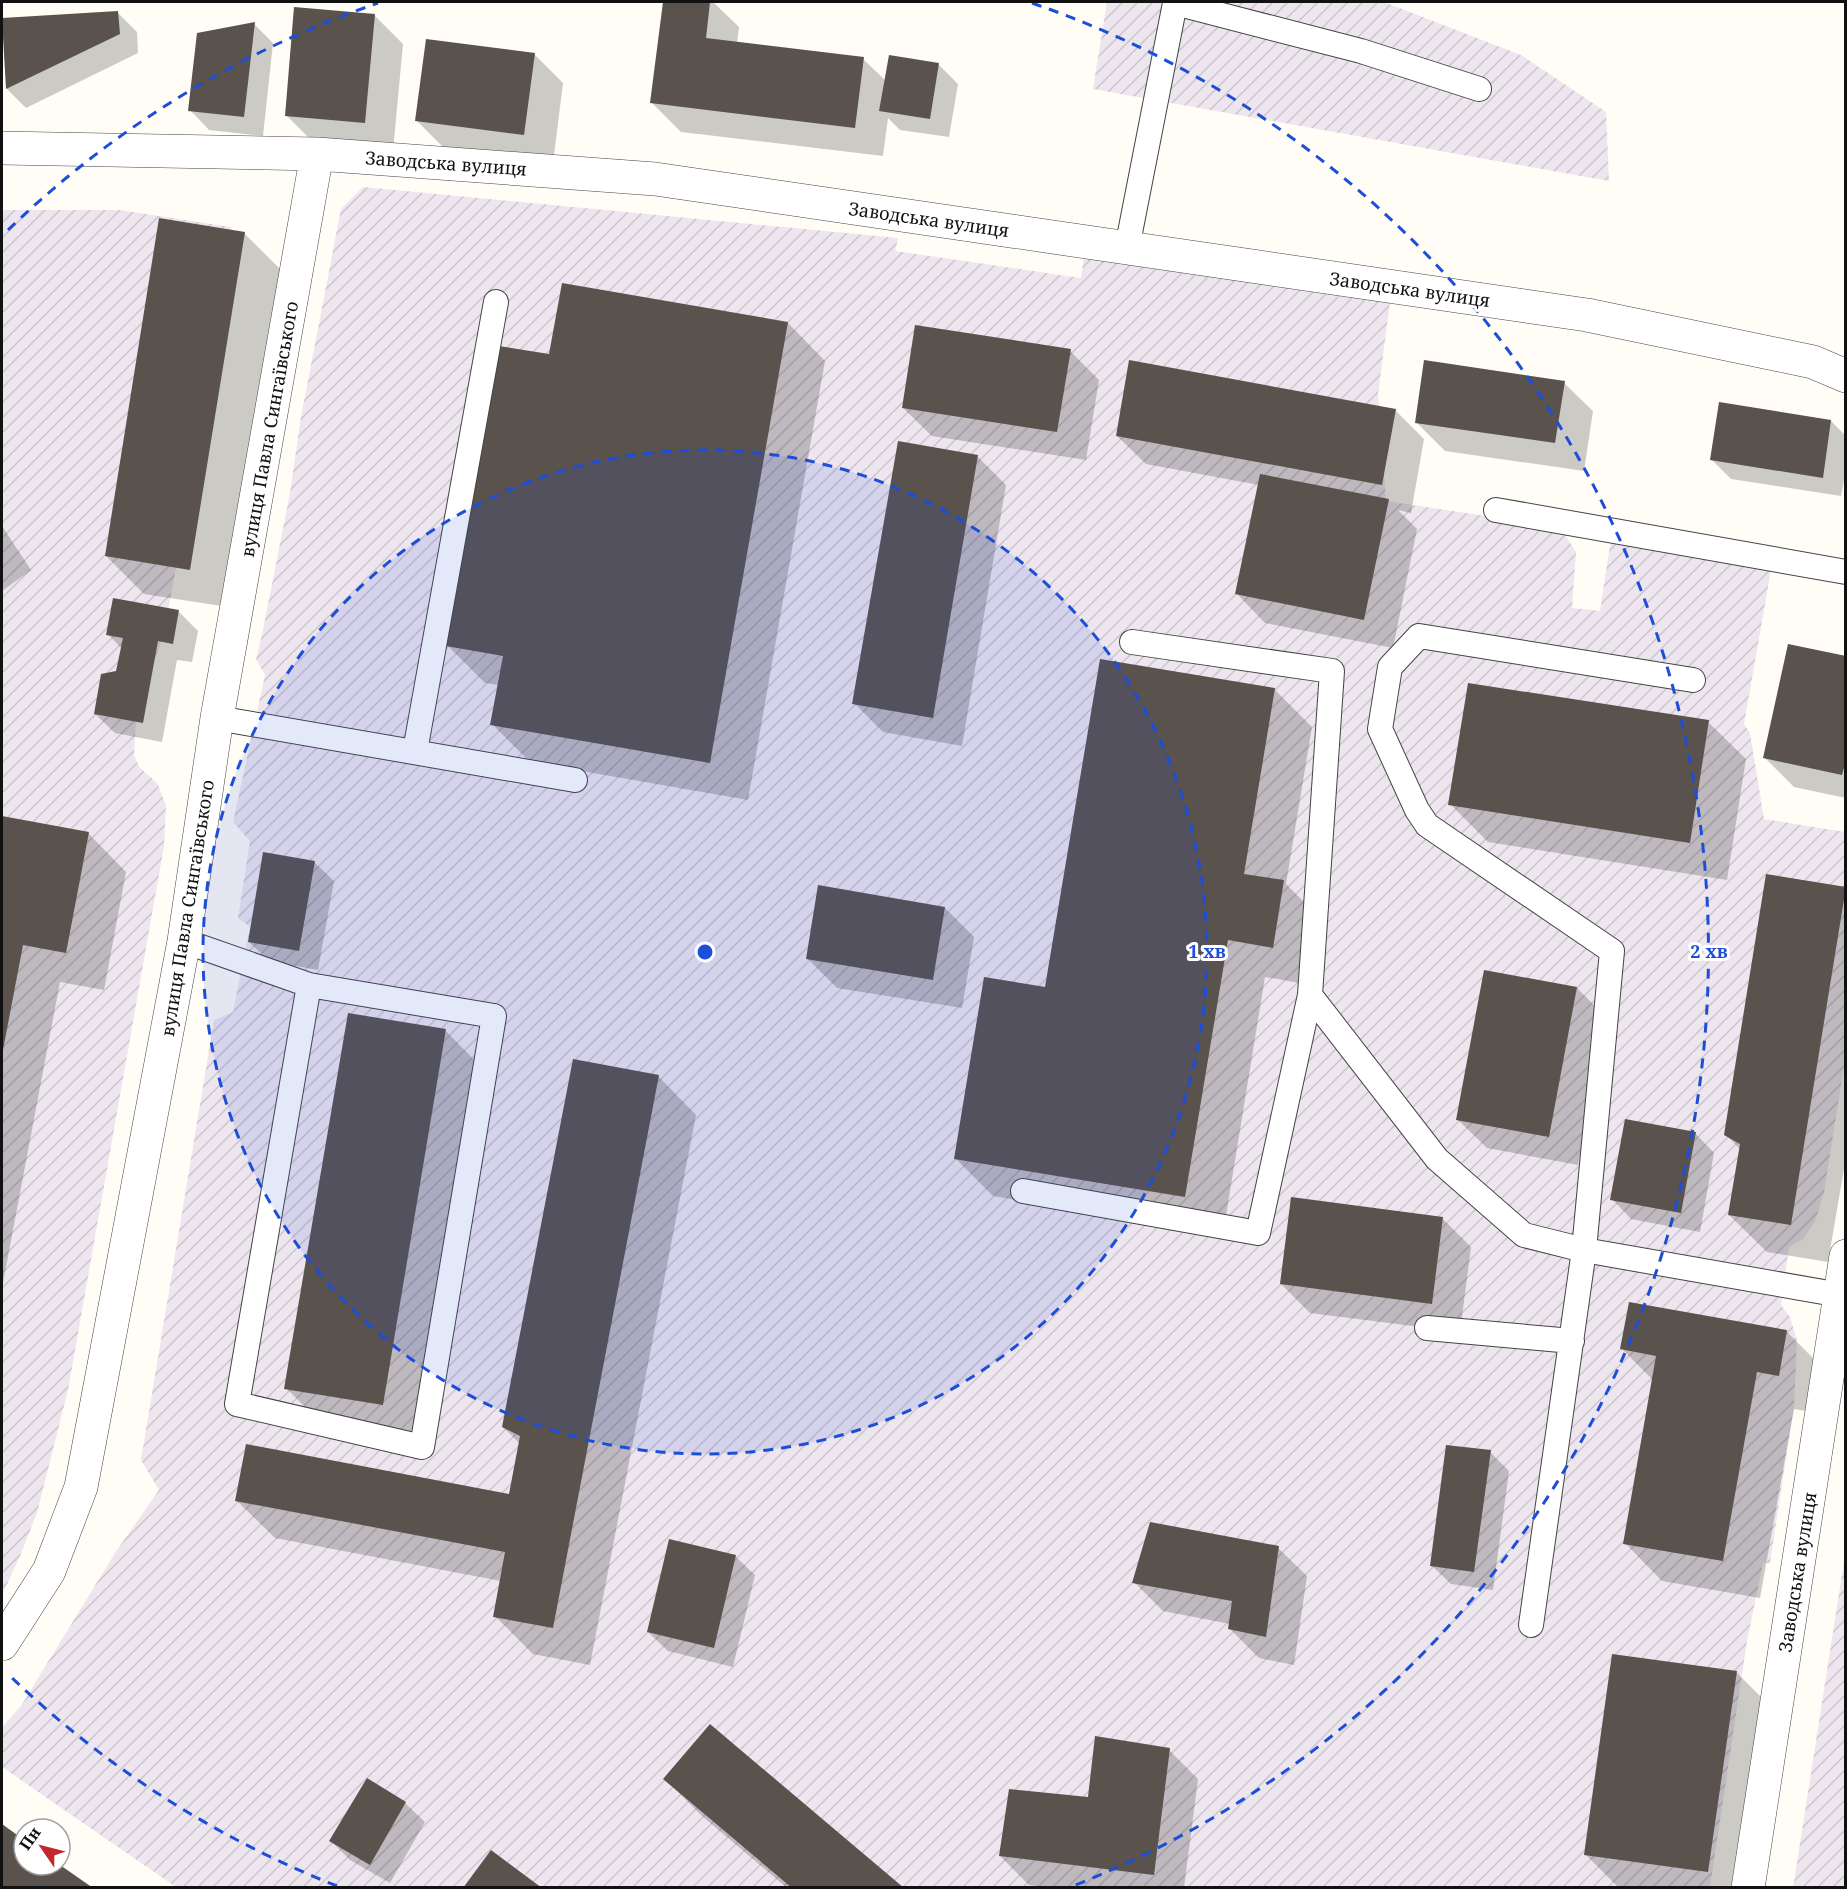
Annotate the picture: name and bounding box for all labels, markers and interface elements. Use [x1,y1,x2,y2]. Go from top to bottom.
street label: Заводська вулиця [364,145,528,181]
street label: Заводська вулиця [847,196,1011,242]
street label: Заводська вулиця [1328,266,1492,312]
street label: вулиця Павла Сингаївського [235,299,303,559]
street label: вулиця Павла Сингаївського [155,778,219,1038]
text: 1 хв [1188,939,1226,963]
text: 2 хв [1690,939,1728,963]
centre of rings [695,942,715,962]
street label: Заводська вулиця [1772,1490,1822,1654]
north arrow [12,1817,72,1877]
text: Пн [14,1822,46,1854]

